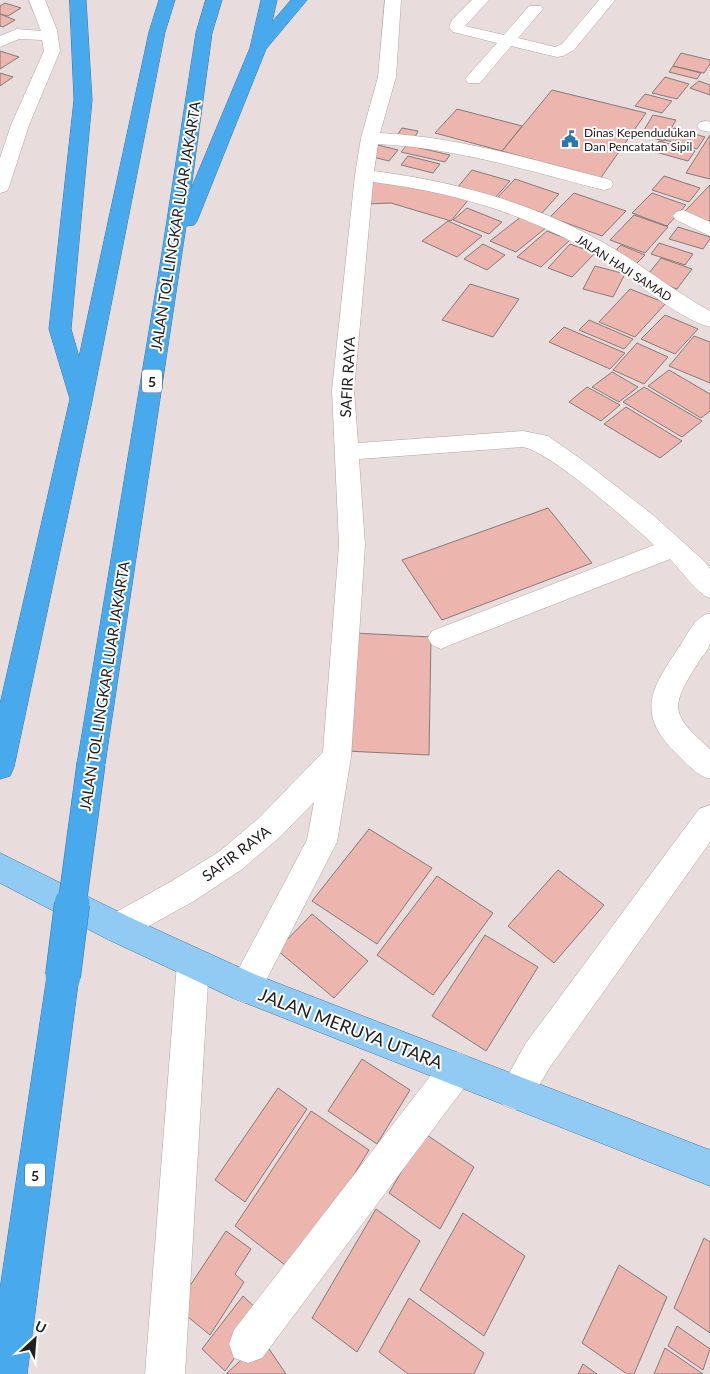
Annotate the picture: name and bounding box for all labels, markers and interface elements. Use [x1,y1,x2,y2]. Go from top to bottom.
street label: JALAN TOL LINGKAR LUAR JAKARTA [146,99,204,352]
place label: Dinas Kependudukan Dan Pencatatan Sipil [584,125,696,154]
public building icon: Dinas Kependudukan Dan Pencatatan Sipil [560,129,580,149]
street label: JALAN HAJI SAMAD [573,231,675,305]
street label: SAFIR RAYA [336,335,358,418]
road number: 5 [142,370,162,392]
street label: JALAN TOL LINGKAR LUAR JAKARTA [75,559,133,812]
street label: SAFIR RAYA [198,821,274,885]
street label: JALAN MERUYA UTARA [256,983,447,1074]
road number: 5 [25,1164,45,1186]
north arrow [10,1314,60,1364]
text: U [33,1317,49,1337]

